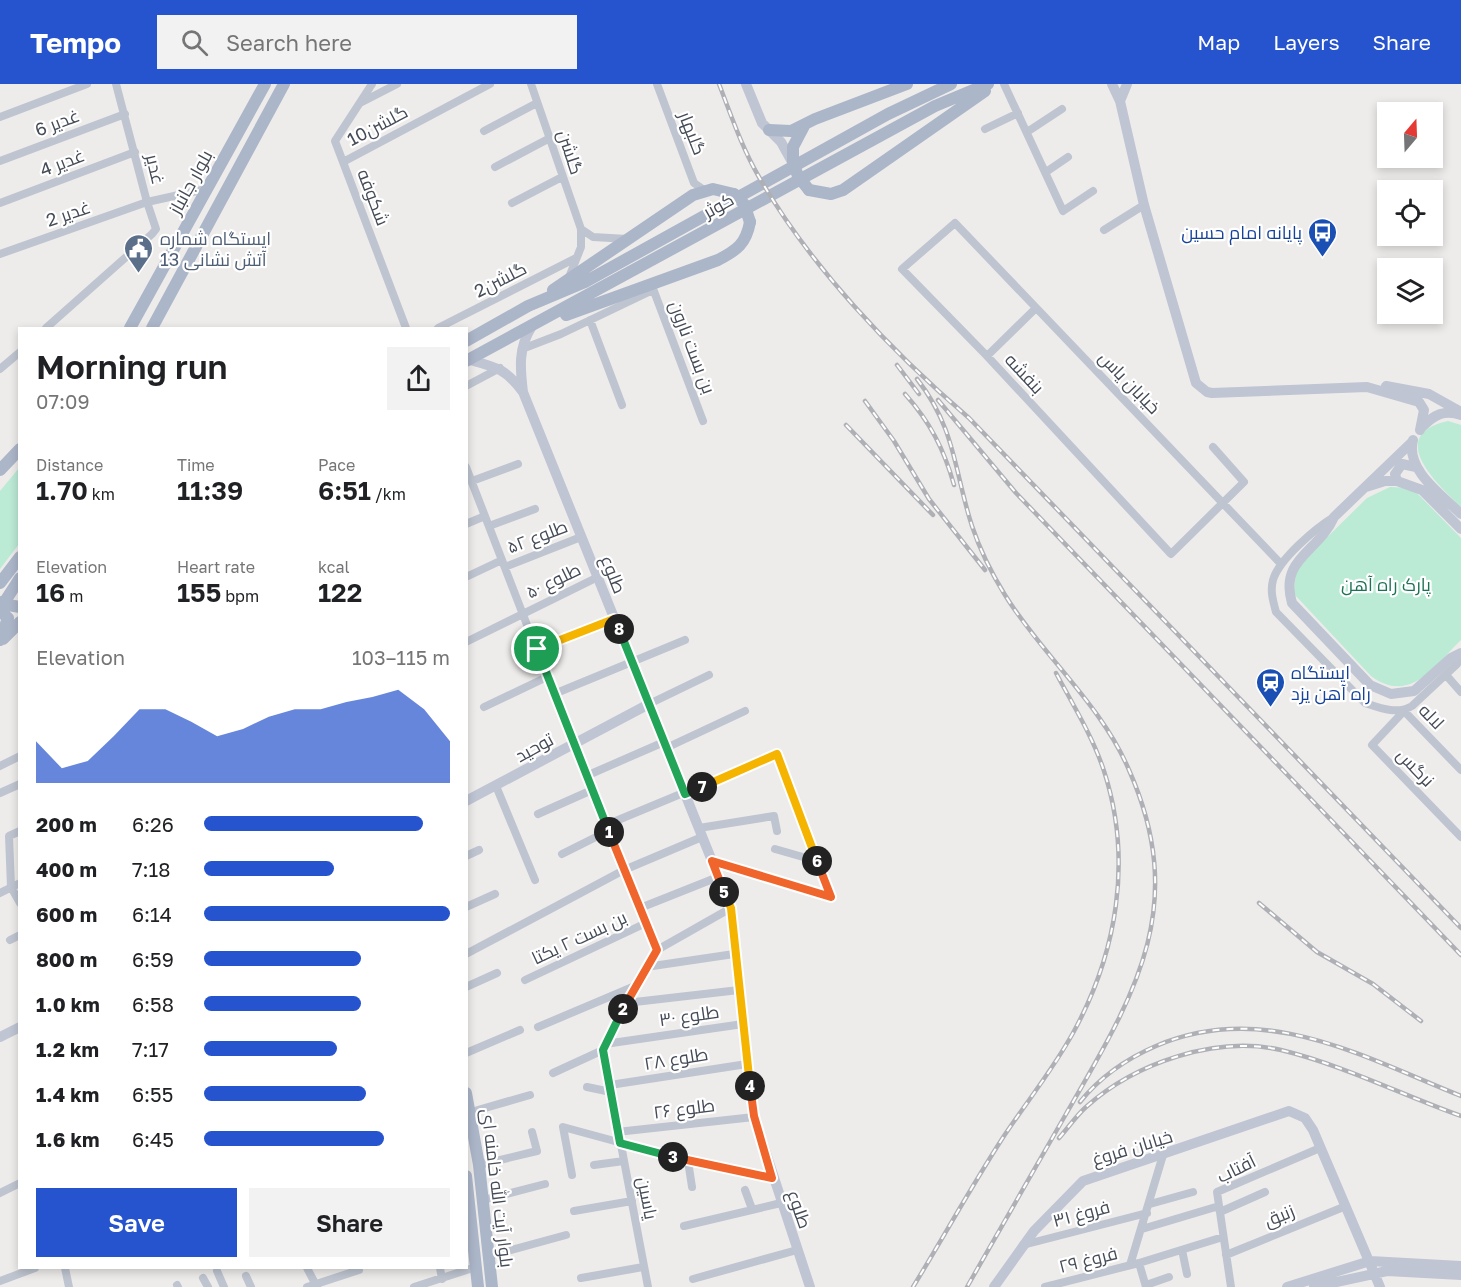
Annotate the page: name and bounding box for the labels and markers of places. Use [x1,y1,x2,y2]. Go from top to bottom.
bus stop icon: پایانه امام حسین [1307,216,1339,258]
place label: پایانه امام حسین [1181,221,1302,245]
place label: ایستگاه شماره 13 آتش نشانی [160,227,271,271]
public building icon: ایستگاه شماره 13 آتش نشانی [123,232,155,274]
pin: 8 [604,614,634,644]
pin [511,623,562,674]
place label: ایستگاه راه آهن یزد [1291,661,1371,705]
station icon: ایستگاه راه آهن یزد [1254,666,1286,708]
pin: 7 [687,772,717,802]
pin: 1 [594,817,624,847]
pin: 6 [802,846,832,876]
pin: 5 [709,877,739,907]
pin: 2 [608,994,638,1024]
pin: 4 [735,1071,765,1101]
pin: 3 [658,1142,688,1172]

